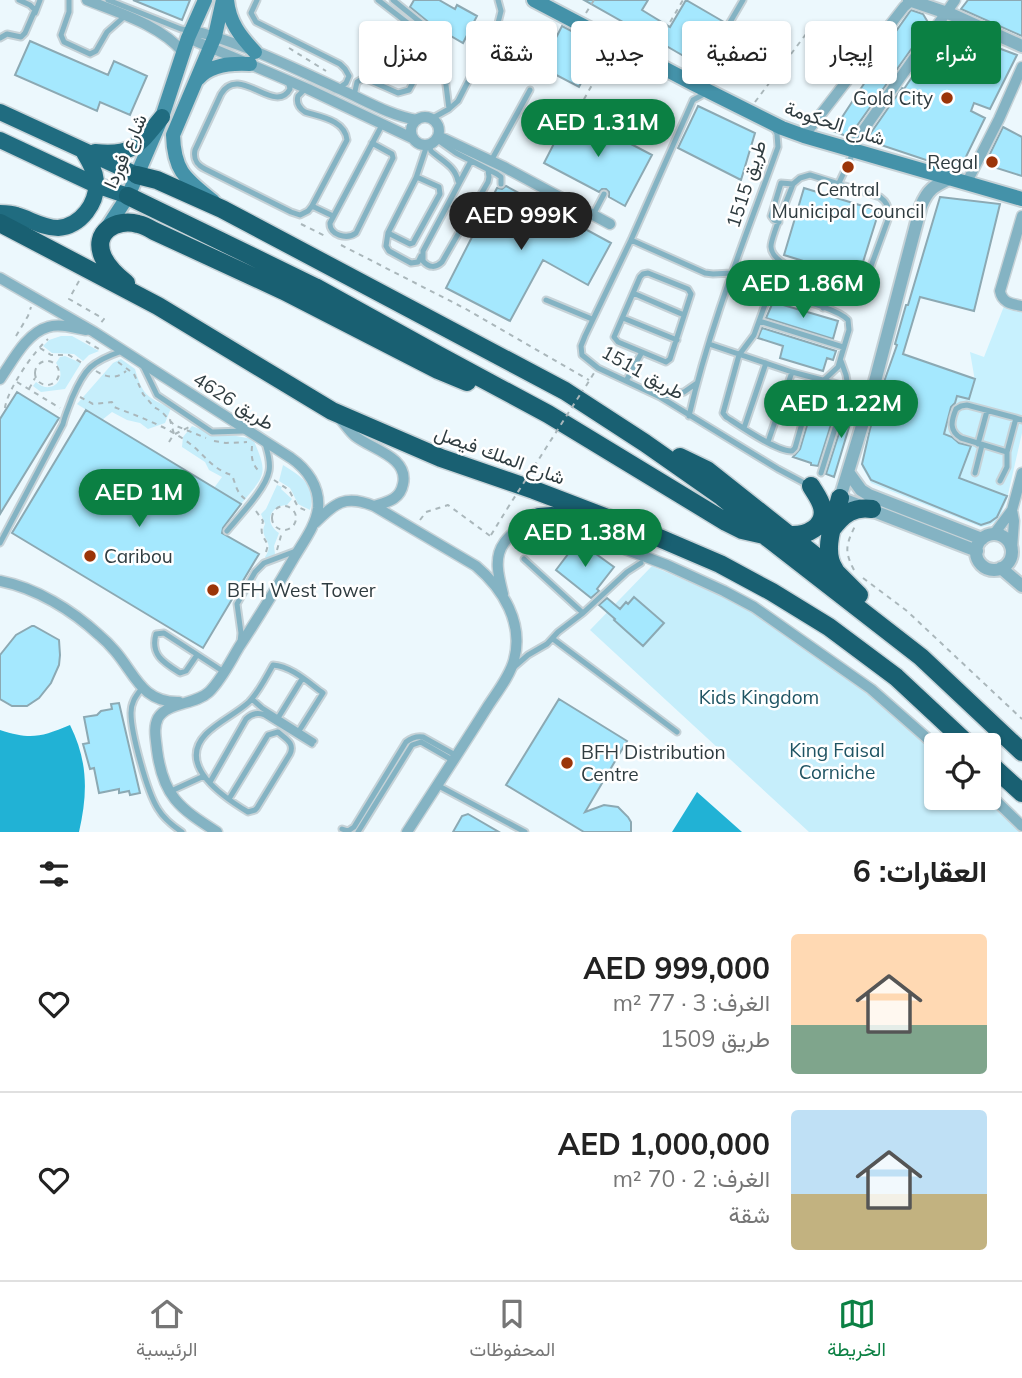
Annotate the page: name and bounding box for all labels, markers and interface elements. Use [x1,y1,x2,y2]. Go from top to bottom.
chip: منزل [359,21,452,84]
chip: شقة [466,21,557,84]
chip: جديد [571,21,668,84]
chip: تصفية [682,21,791,84]
chip: إيجار [805,21,897,84]
chip: شراء [911,21,1001,84]
place label: Gold City [853,86,933,110]
marker: Gold City [939,90,955,106]
street label: شارع الحكومة [781,95,888,151]
pin: AED 1.31M [518,100,678,159]
text: AED 1.31M [537,107,659,136]
street label: شارع فوردا [98,110,153,192]
street label: طريق 1515 [721,137,771,231]
place label: Regal [927,150,978,174]
marker: Regal [984,154,1000,170]
marker: Central Municipal Council [840,159,856,175]
place label: Central Municipal Council [772,177,924,223]
pin: AED 999K [449,192,593,252]
text: AED 999K [465,200,577,229]
pin: AED 1.86M [723,260,883,320]
text: AED 1.86M [742,268,864,297]
street label: طريق 1511 [597,339,689,405]
street label: طريق 4626 [189,367,279,435]
pin: AED 1.22M [761,380,921,440]
text: AED 1.22M [780,388,902,417]
street label: شارع الملك فيصل [431,420,568,491]
pin: AED 1M [82,470,196,529]
text: AED 1M [95,477,183,506]
pin: AED 1.38M [505,510,665,569]
text: AED 1.38M [524,517,646,546]
place label: Caribou [104,544,173,568]
marker: Caribou [82,548,98,564]
place label: BFH West Tower [227,578,376,602]
marker: BFH West Tower [205,582,221,598]
park label: Kids Kingdom [699,685,819,709]
map controls [924,733,1001,810]
button: locate [924,733,1001,810]
park label: King Faisal Corniche [789,738,885,784]
place label: BFH Distribution Centre [581,740,726,786]
marker: BFH Distribution Centre [559,755,575,771]
text: العقارات: 6 [853,852,987,890]
icon: filters [35,855,73,893]
text: AED 999,000 [583,949,770,987]
icon: home [847,962,931,1046]
icon: heart [35,985,73,1023]
text: الغرف: 3 · 77 m² [613,988,770,1017]
text: طريق 1509 [660,1024,770,1053]
text: AED 1,000,000 [558,1125,770,1163]
icon: home [847,1138,931,1222]
icon: heart [35,1161,73,1199]
text: الغرف: 2 · 70 m² [613,1164,770,1193]
text: شقة [728,1200,770,1229]
tab: الرئيسية [136,1295,197,1366]
tab: المحفوظات [470,1295,555,1366]
tab: الخريطة [827,1295,886,1366]

